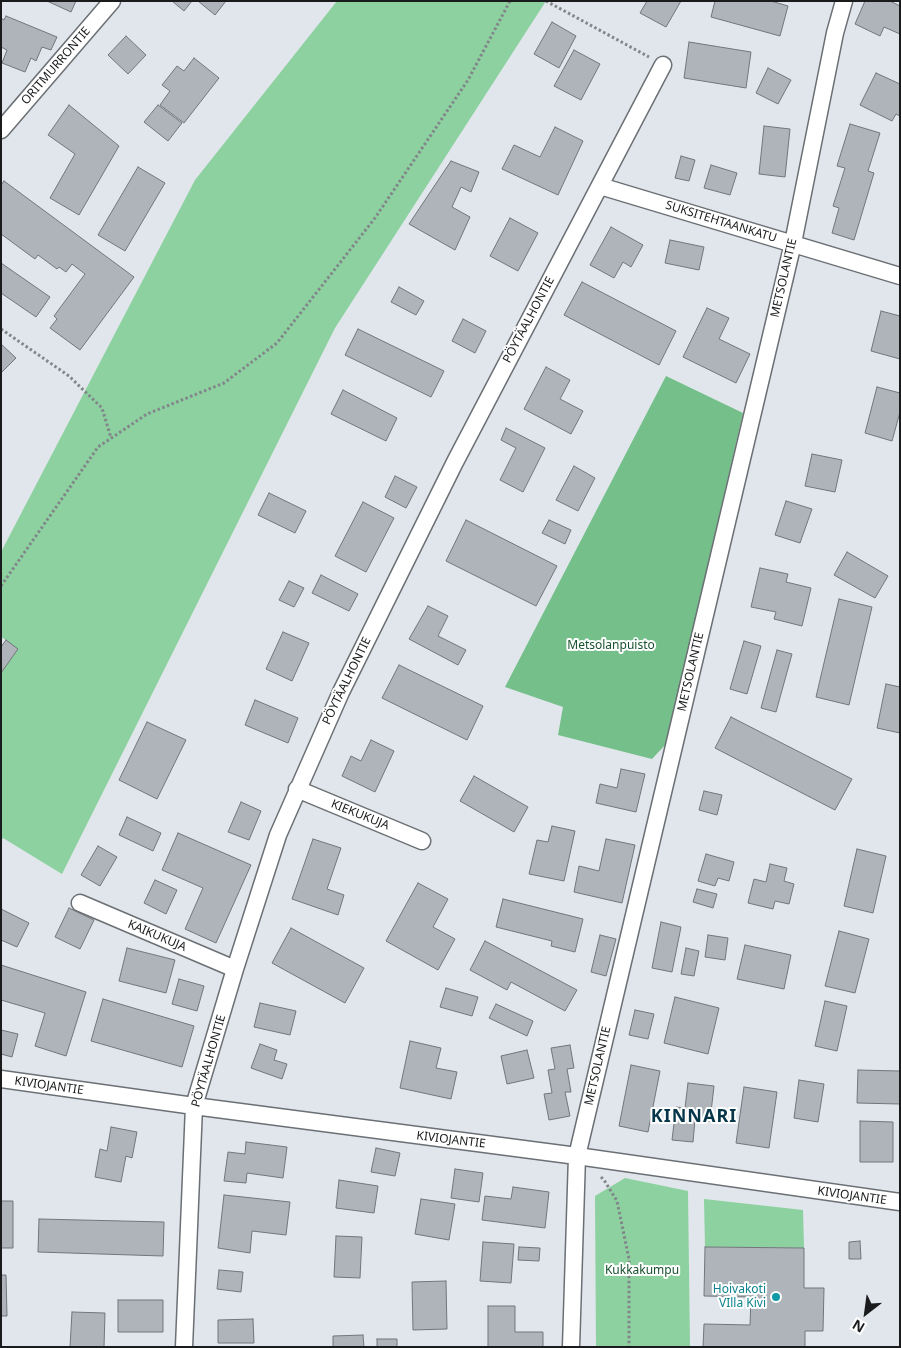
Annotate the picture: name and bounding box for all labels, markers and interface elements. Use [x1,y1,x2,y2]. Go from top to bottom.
street label: ORITMURRONTIE [18,24,94,108]
street label: SUKSITEHTAANKATU [664,198,778,246]
street label: METSOLANTIE [768,237,800,319]
street label: PÖYTÄALHONTIE [500,274,558,366]
street label: METSOLANTIE [675,631,707,713]
street label: PÖYTÄALHONTIE [320,635,374,727]
park label: Metsolanpuisto [567,639,655,653]
street label: KIEKUKUJA [329,797,391,833]
street label: KAIKUKUJA [125,917,189,955]
street label: PÖYTÄALHONTIE [189,1013,229,1109]
street label: METSOLANTIE [582,1025,614,1107]
street label: KIVIOJANTIE [14,1074,84,1098]
district label: KINNARI [650,1106,738,1128]
street label: KIVIOJANTIE [416,1129,486,1151]
street label: KIVIOJANTIE [817,1184,887,1208]
park label: Kukkakumpu [605,1264,679,1278]
place label: Hoivakoti VIlla Kivi [713,1283,766,1311]
north arrow [841,1288,891,1338]
marker: Hoivakoti VIlla Kivi [770,1291,782,1303]
text: N [849,1315,868,1338]

